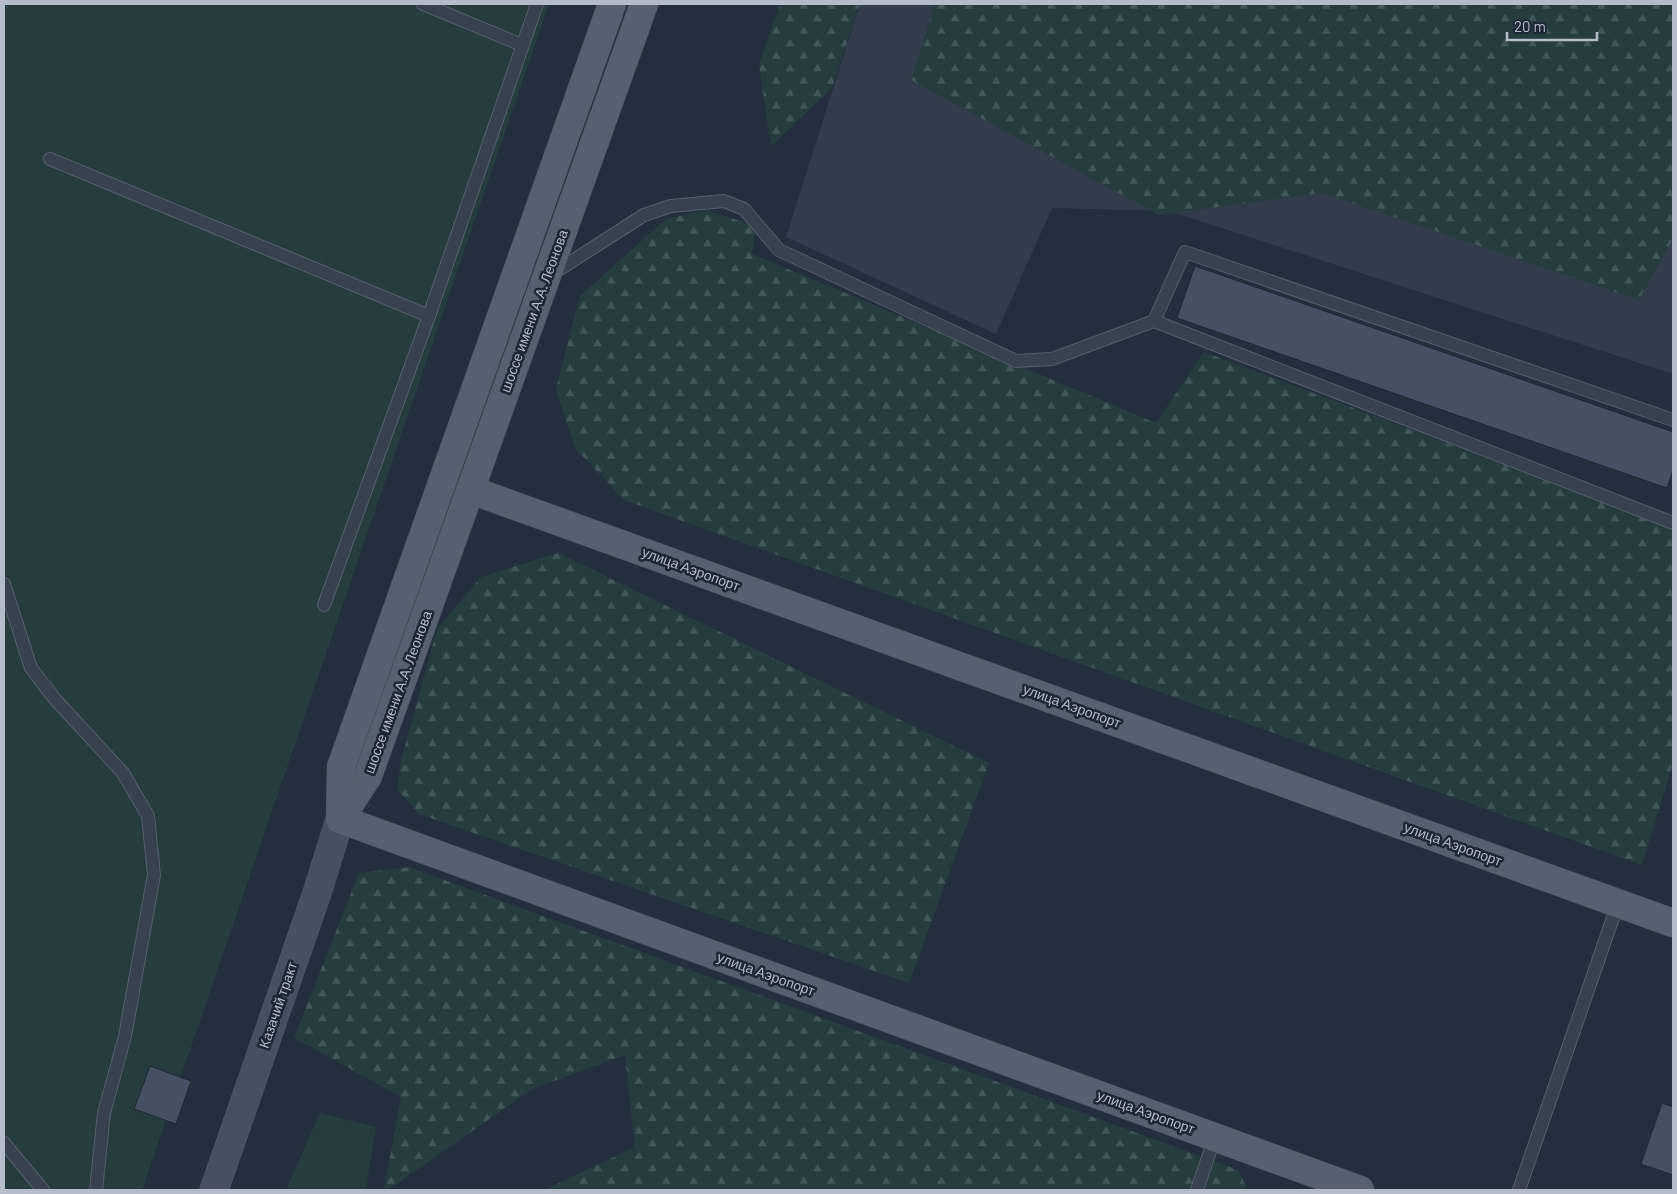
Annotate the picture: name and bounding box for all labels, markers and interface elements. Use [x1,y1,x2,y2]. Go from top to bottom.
scale bar [1507,10,1597,42]
text: 20 m [1514,17,1546,35]
street label: шоссе имени А.А. Леонова [496,227,571,394]
street label: улица Аэропорт [640,543,743,594]
street label: шоссе имени А.А. Леонова [360,608,435,775]
street label: улица Аэропорт [1021,680,1124,731]
street label: улица Аэропорт [1402,818,1505,869]
street label: улица Аэропорт [715,948,818,999]
street label: Казачий тракт [255,959,300,1050]
street label: улица Аэропорт [1095,1086,1198,1137]

